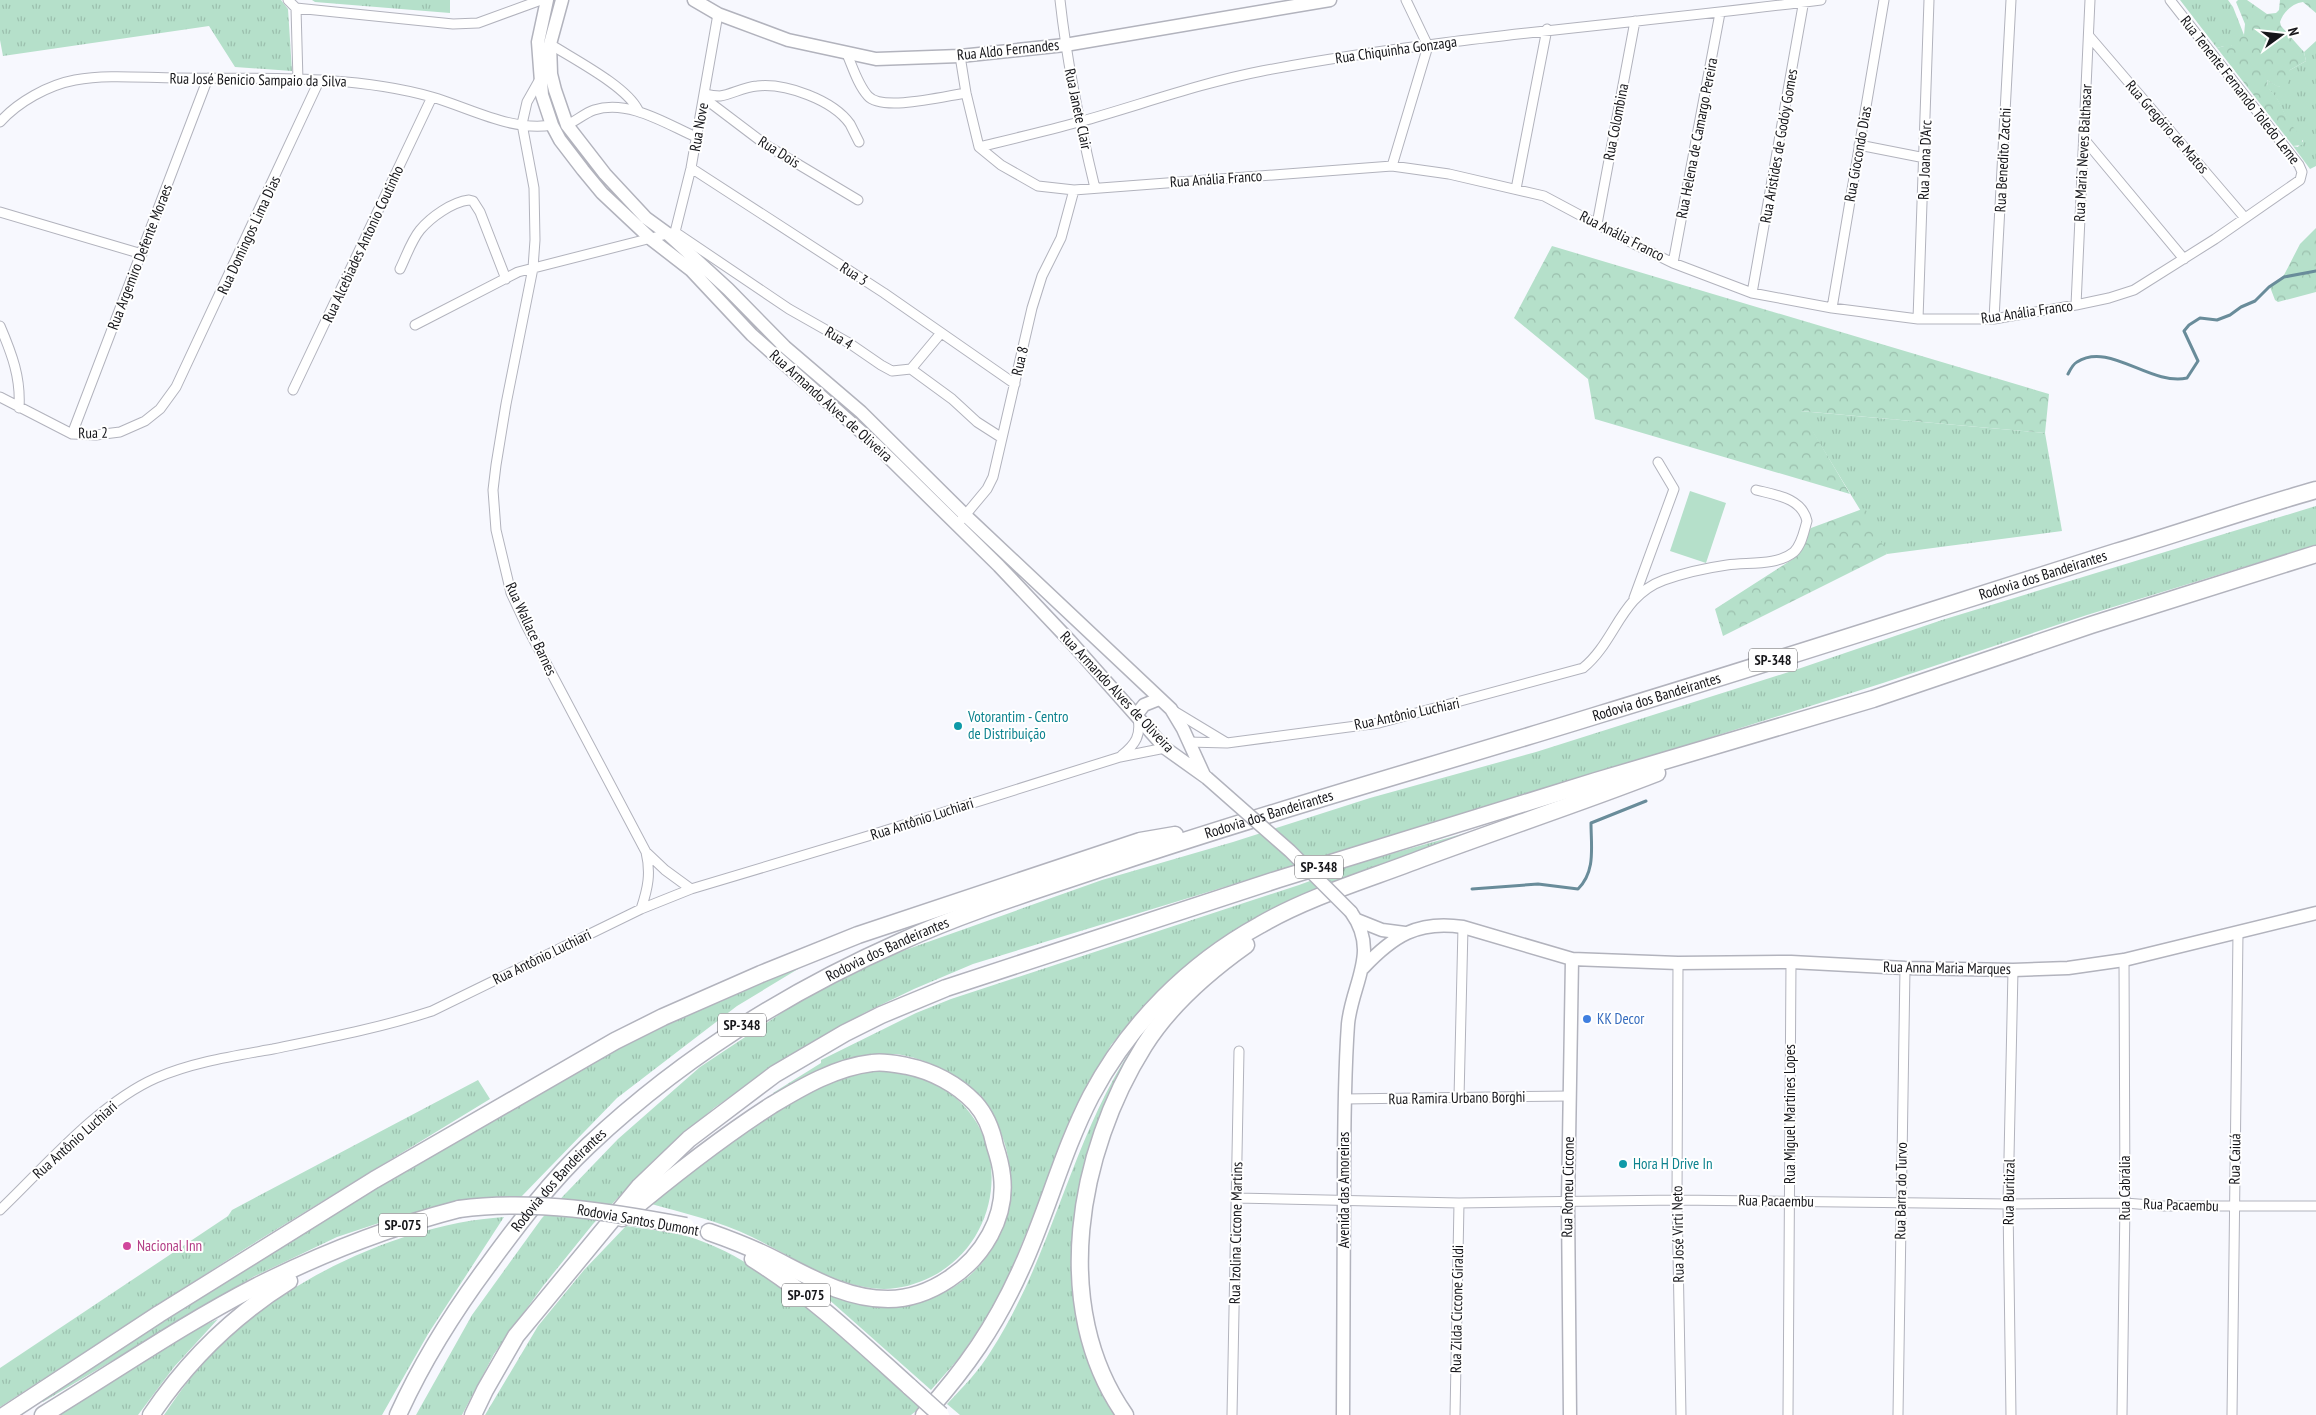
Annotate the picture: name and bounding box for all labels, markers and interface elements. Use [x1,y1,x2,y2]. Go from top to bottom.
north arrow [2256,10,2306,60]
street label: Rua Tenente Fernando Toledo Leme [2176,12,2304,168]
text: N [2284,26,2303,38]
street label: Rua Chiquinha Gonzaga [1334,32,1458,67]
street label: Rua Aldo Fernandes [956,35,1060,64]
street label: Rua Helena de Camargo Pereira [1672,56,1721,220]
street label: Rua Janete Clair [1061,67,1097,152]
street label: Rua Aristides de Godóy Gomes [1756,67,1801,224]
street label: Rua José Benicio Sampaio da Silva [169,68,347,91]
street label: Rua Gregório de Matos [2122,76,2213,177]
street label: Rua Colombina [1599,82,1632,162]
street label: Rua Maria Neves Balthasar [2069,83,2096,222]
street label: Rua Nove [685,101,712,153]
street label: Rua Giocondo Dias [1840,105,1875,203]
street label: Rua Benedito Zacchi [1990,107,2015,213]
street label: Rua Joana D'Arc [1914,119,1935,200]
street label: Rua Dois [755,131,804,172]
street label: Rua Alcebiades Antonio Coutinho [318,162,407,325]
street label: Rua Anália Franco [1169,166,1263,191]
street label: Rua Domingos Lima Dias [213,172,284,297]
street label: Rua Argemiro Defente Moraes [103,181,176,332]
street label: Rua Anália Franco [1577,206,1668,265]
street label: Rua 3 [837,258,872,290]
street label: Rua Anália Franco [1980,296,2074,327]
street label: Rua 4 [822,322,857,353]
street label: Rua 8 [1007,344,1032,377]
street label: Rua Armando Alves de Oliveira [766,345,897,466]
street label: Rua 2 [78,423,108,442]
street label: Rodovia dos Bandeirantes [1976,546,2109,604]
street label: Rua Wallace Barnes [502,579,561,678]
street label: Rua Armando Alves de Oliveira [1056,627,1178,756]
road number: SP-348 [1749,648,1797,672]
street label: Rodovia dos Bandeirantes [1590,668,1723,725]
street label: Rua Antônio Luchiari [1352,693,1461,734]
place label: Votorantim - Centro de Distribuição [967,707,1069,743]
marker: Votorantim - Centro de Distribuição [952,720,964,732]
street label: Rodovia dos Bandeirantes [1202,785,1335,843]
street label: Rua Antônio Luchiari [868,793,976,844]
road number: SP-348 [1295,856,1343,879]
street label: Rodovia dos Bandeirantes [822,912,951,985]
street label: Rua Antônio Luchiari [489,925,594,989]
street label: Rua Anna Maria Marques [1883,957,2011,978]
place label: KK Decor [1597,1009,1645,1028]
marker: KK Decor [1581,1013,1593,1025]
road number: SP-348 [718,1014,766,1036]
street label: Rua Miguel Martines Lopes [1780,1044,1799,1184]
street label: Rua Ramira Urbano Borghi [1388,1087,1526,1108]
street label: Rua Antônio Luchiari [28,1097,121,1183]
street label: Rodovia dos Bandeirantes [507,1124,610,1235]
street label: Avenida das Amoreiras [1334,1132,1353,1248]
street label: Rua Caiuá [2225,1133,2244,1185]
street label: Rua Romeu Ciccone [1557,1136,1578,1238]
street label: Rua Barra do Turvo [1890,1142,1911,1240]
place label: Hora H Drive In [1633,1154,1713,1173]
street label: Rua Cabrália [2115,1156,2134,1220]
marker: Hora H Drive In [1617,1158,1629,1170]
street label: Rua Buritizal [1998,1158,2019,1225]
street label: Rua Izolina Ciccone Martins [1225,1162,1246,1304]
street label: Rua José Virti Neto [1667,1185,1688,1283]
street label: Rua Pacaembu [1738,1190,1814,1211]
street label: Rua Pacaembu [2143,1194,2219,1215]
street label: Rodovia Santos Dumont [576,1199,700,1240]
road number: SP-075 [379,1214,427,1236]
place label: Nacional Inn [137,1236,202,1255]
marker: Nacional Inn [121,1240,133,1252]
street label: Rua Zilda Ciccone Giraldi [1446,1245,1467,1373]
road number: SP-075 [782,1284,830,1306]

